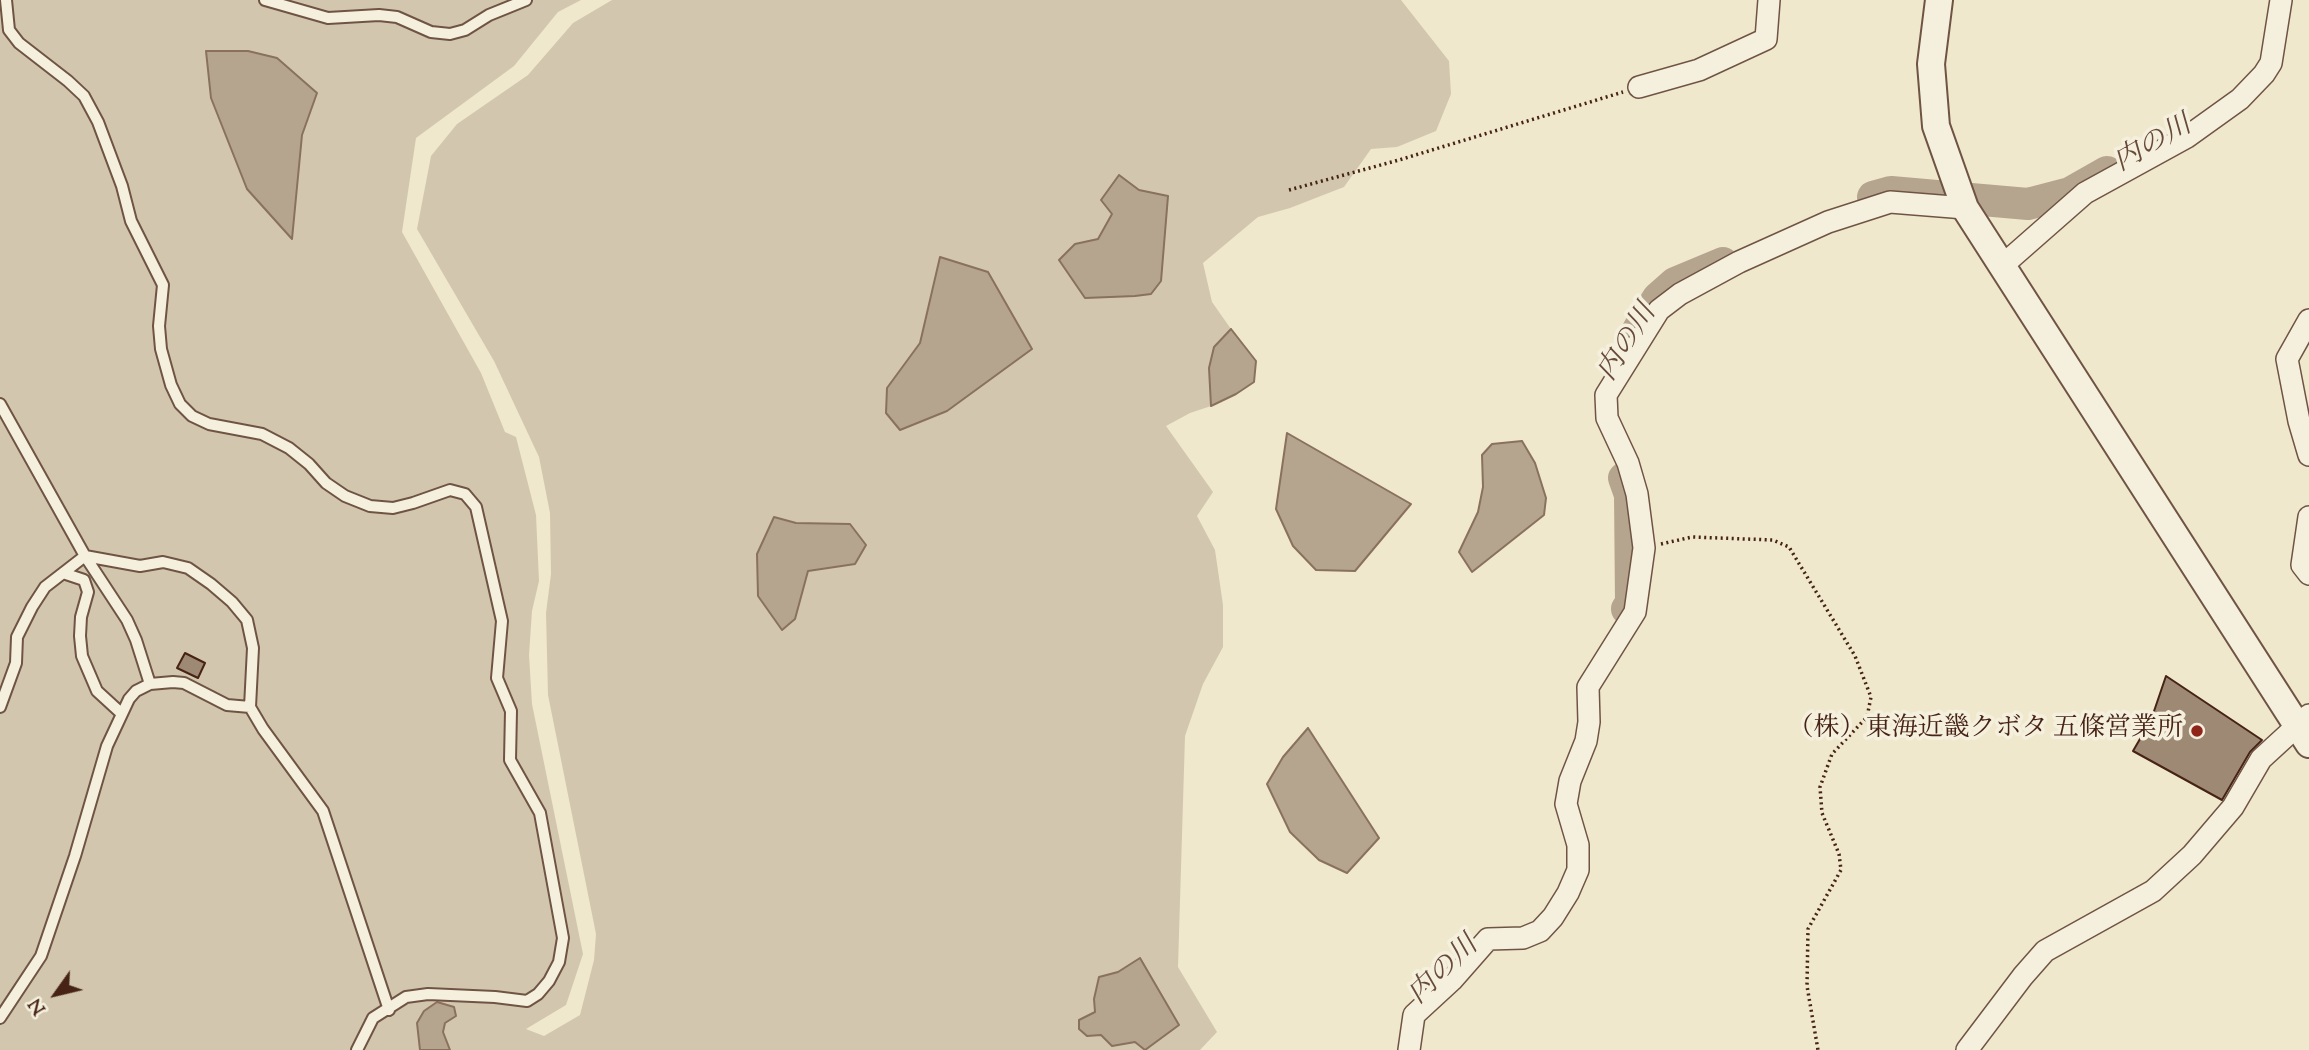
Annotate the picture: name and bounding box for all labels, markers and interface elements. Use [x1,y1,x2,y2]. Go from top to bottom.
water label: 内の川 [2109,110,2199,182]
water label: 内の川 [1592,299,1666,389]
place label: （株）東海近畿クボタ 五條営業所 [1787,715,2183,747]
marker: （株）東海近畿クボタ 五條営業所 [2189,723,2205,739]
water label: 内の川 [1403,931,1487,1013]
north arrow [21,959,91,1029]
text: N [23,992,54,1020]

